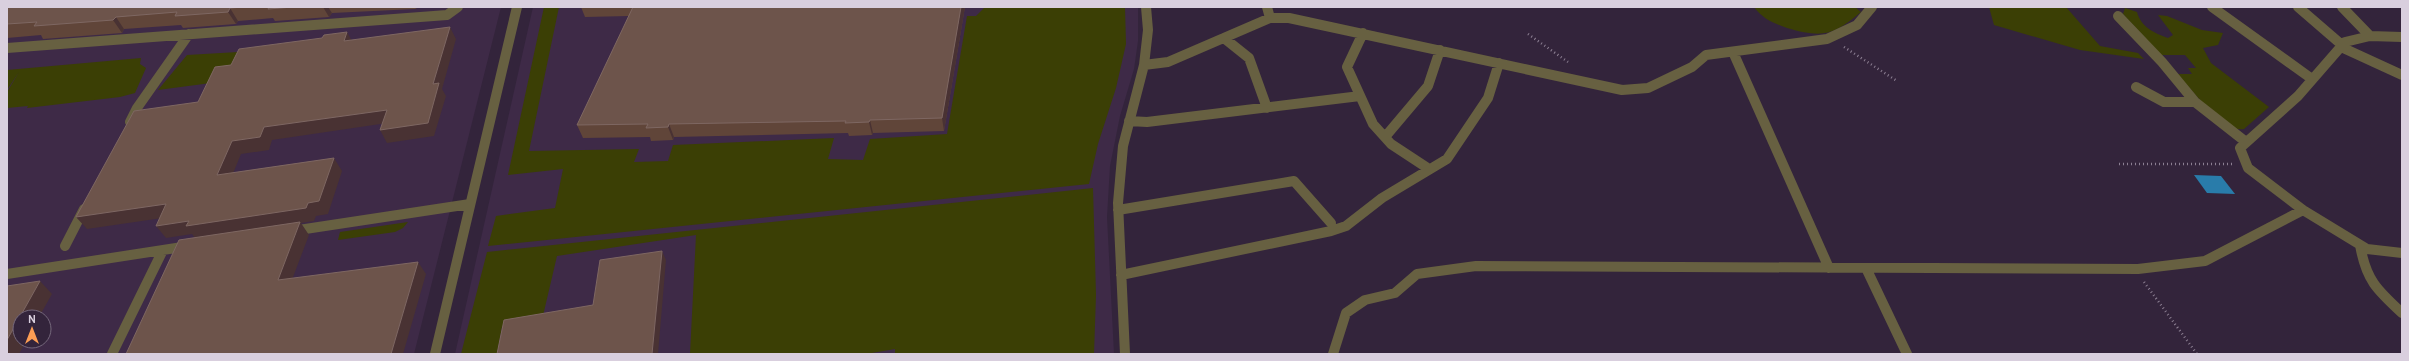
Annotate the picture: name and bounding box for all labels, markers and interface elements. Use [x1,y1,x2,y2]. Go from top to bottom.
north arrow [12,309,52,349]
text: N [28,313,36,327]

